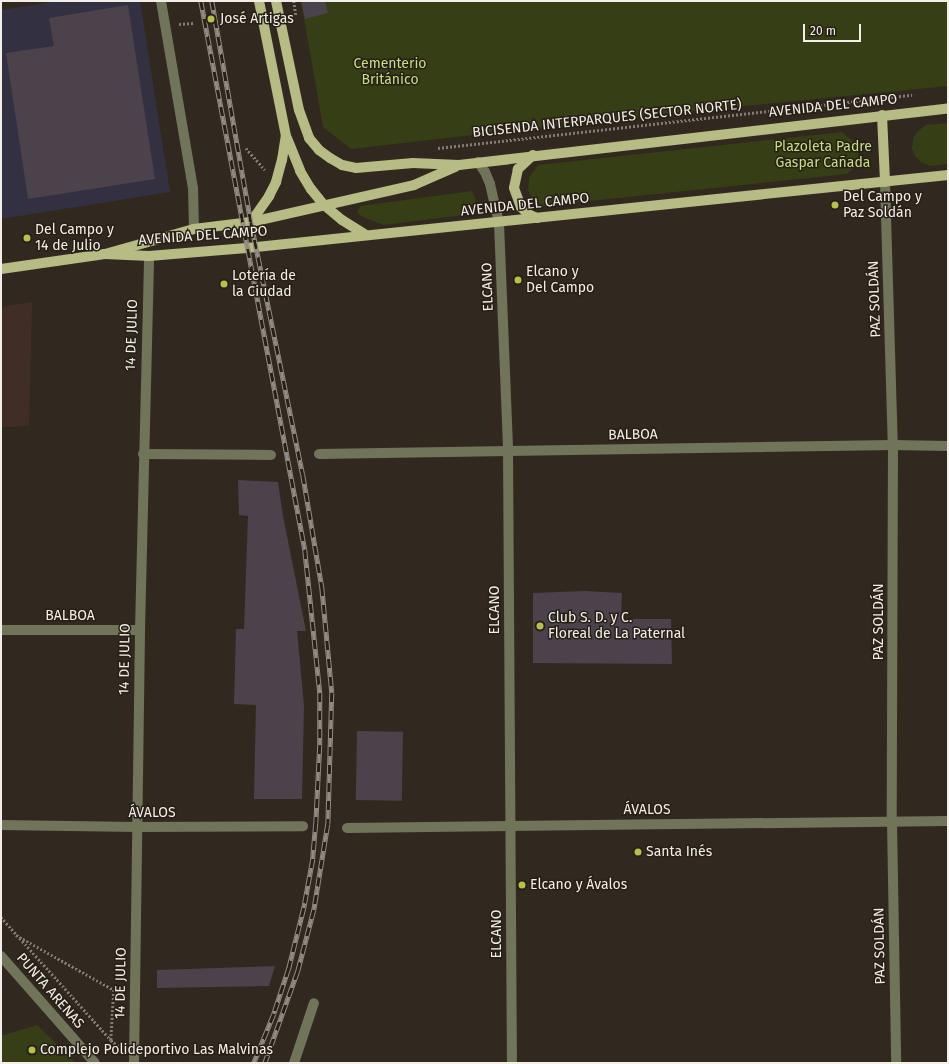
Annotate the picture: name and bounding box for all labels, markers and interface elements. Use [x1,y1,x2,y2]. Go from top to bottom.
place label: José Artigas [220,11,294,27]
marker: José Artigas [205,13,217,25]
scale bar [805,16,863,42]
text: 20 m [810,24,836,38]
park label: Cementerio Británico [353,56,427,88]
street label: AVENIDA DEL CAMPO [768,91,898,121]
street label: BICISENDA INTERPARQUES (SECTOR NORTE) [472,97,742,141]
park label: Plazoleta Padre Gaspar Cañada [774,139,872,172]
place label: Del Campo y Paz Soldán [843,189,922,222]
street label: AVENIDA DEL CAMPO [460,190,590,220]
marker: Del Campo y Paz Soldán [830,200,840,210]
place label: Del Campo y 14 de Julio [35,222,114,254]
street label: AVENIDA DEL CAMPO [138,223,268,249]
marker: Del Campo y 14 de Julio [22,233,32,243]
street label: PAZ SOLDÁN [865,260,885,338]
street label: ELCANO [479,262,497,312]
place label: Elcano y Del Campo [526,264,594,296]
place label: Lotería de la Ciudad [232,268,296,300]
marker: Elcano y Del Campo [513,275,523,285]
marker: Lotería de la Ciudad [219,279,229,289]
street label: 14 DE JULIO [122,299,142,371]
street label: BALBOA [608,426,658,444]
street label: PAZ SOLDÁN [871,583,887,661]
street label: ELCANO [487,586,503,634]
street label: BALBOA [45,608,95,624]
place label: Club S. D. y C. Floreal de La Paternal [548,610,685,642]
marker: Club S. D. y C. Floreal de La Paternal [535,621,545,631]
street label: 14 DE JULIO [116,623,134,695]
street label: ÁVALOS [623,802,671,818]
street label: ÁVALOS [128,805,176,821]
place label: Santa Inés [646,844,712,860]
marker: Santa Inés [633,847,643,857]
place label: Elcano y Ávalos [530,877,627,893]
marker: Elcano y Ávalos [517,880,527,890]
street label: PAZ SOLDÁN [871,907,889,985]
street label: ELCANO [489,910,505,958]
street label: 14 DE JULIO [112,947,130,1019]
street label: PUNTA ARENAS [13,950,87,1032]
place label: Complejo Polideportivo Las Malvinas [40,1042,273,1058]
marker: Complejo Polideportivo Las Malvinas [27,1045,37,1055]

